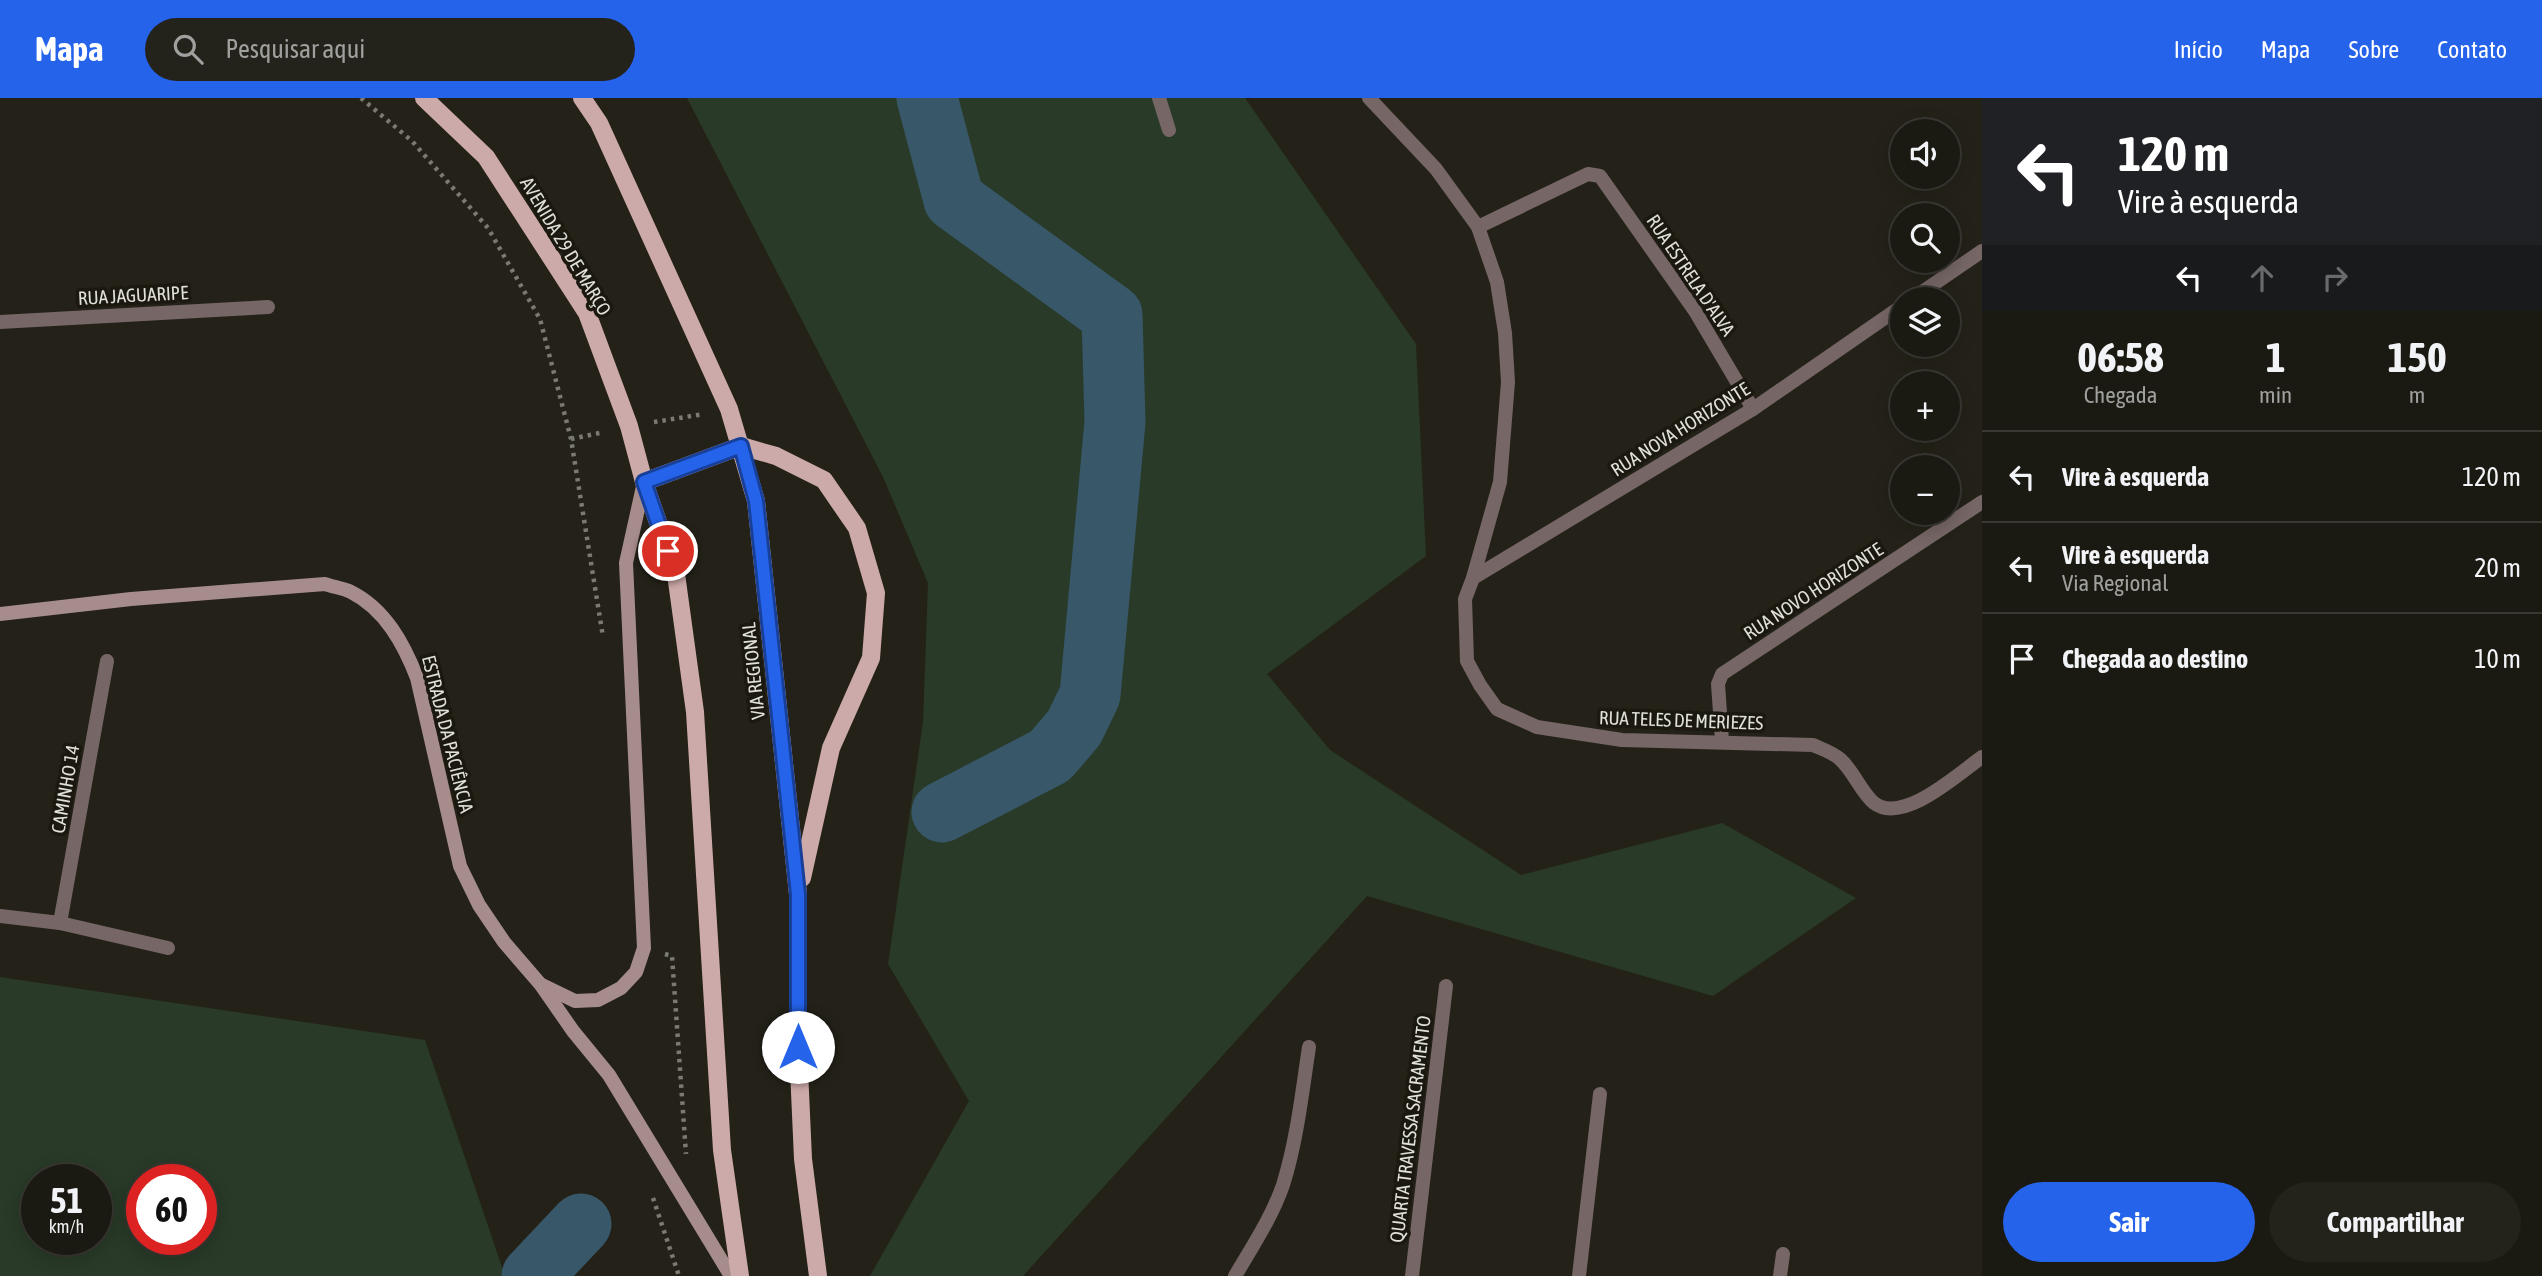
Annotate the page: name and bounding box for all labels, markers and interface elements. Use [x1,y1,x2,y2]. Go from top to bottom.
search box [145,18,635,81]
text: Mapa [35,30,103,68]
icon: search [169,30,207,68]
text: Pesquisar aqui [225,34,365,64]
text: Início [2174,36,2223,63]
text: Mapa [2261,36,2311,63]
text: Sobre [2349,36,2399,63]
text: Contato [2437,36,2507,63]
map controls [1890,119,1960,525]
button: sound [1890,119,1960,189]
text: 120 m [2118,125,2229,181]
icon: left [2003,126,2094,217]
street label: AVENIDA 29 DE MARÇO [516,173,616,319]
text: Vire à esquerda [2118,183,2299,220]
button: search [1890,203,1960,273]
street label: RUA ESTRELA D'ALVA [1642,210,1740,340]
icon: left [2170,259,2208,297]
icon: ahead [2243,259,2281,297]
icon: right [2316,259,2354,297]
street label: RUA JAGUARIPE [77,281,189,309]
button: layers [1890,287,1960,357]
text: 06:58 [2077,333,2164,381]
text: 1 [2266,333,2285,381]
text: 150 [2387,333,2447,381]
button: + [1890,371,1960,441]
street label: RUA NOVA HORIZONTE [1607,377,1753,481]
text: Chegada [2084,382,2157,408]
text: min [2259,382,2292,408]
text: m [2409,382,2425,408]
button: − [1890,455,1960,525]
icon: left [2003,458,2041,496]
text: Vire à esquerda [2062,462,2209,492]
text: 120 m [2462,462,2521,492]
pin [638,521,698,581]
icon: arrive [649,532,687,570]
street label: RUA NOVO HORIZONTE [1739,538,1887,644]
text: Vire à esquerda [2062,540,2209,570]
icon: left [2003,549,2041,587]
text: 20 m [2474,553,2521,583]
text: Via Regional [2062,570,2168,596]
street label: VIA REGIONAL [737,621,769,721]
icon: arrive [2003,640,2041,678]
text: Chegada ao destino [2062,644,2248,674]
text: 10 m [2474,644,2521,674]
street label: ESTRADA DA PACIÊNCIA [418,653,478,816]
street label: RUA TELES DE MERIEZES [1599,706,1764,734]
street label: CAMINHO 14 [46,743,84,835]
position arrow [761,1010,835,1084]
street label: QUARTA TRAVESSA SACRAMENTO [1385,1014,1435,1244]
speed limit sign: 60 [126,1164,217,1255]
text: 51 [50,1180,83,1220]
button: Sair [2003,1182,2255,1262]
button: Compartilhar [2269,1182,2521,1262]
text: km/h [49,1216,84,1237]

